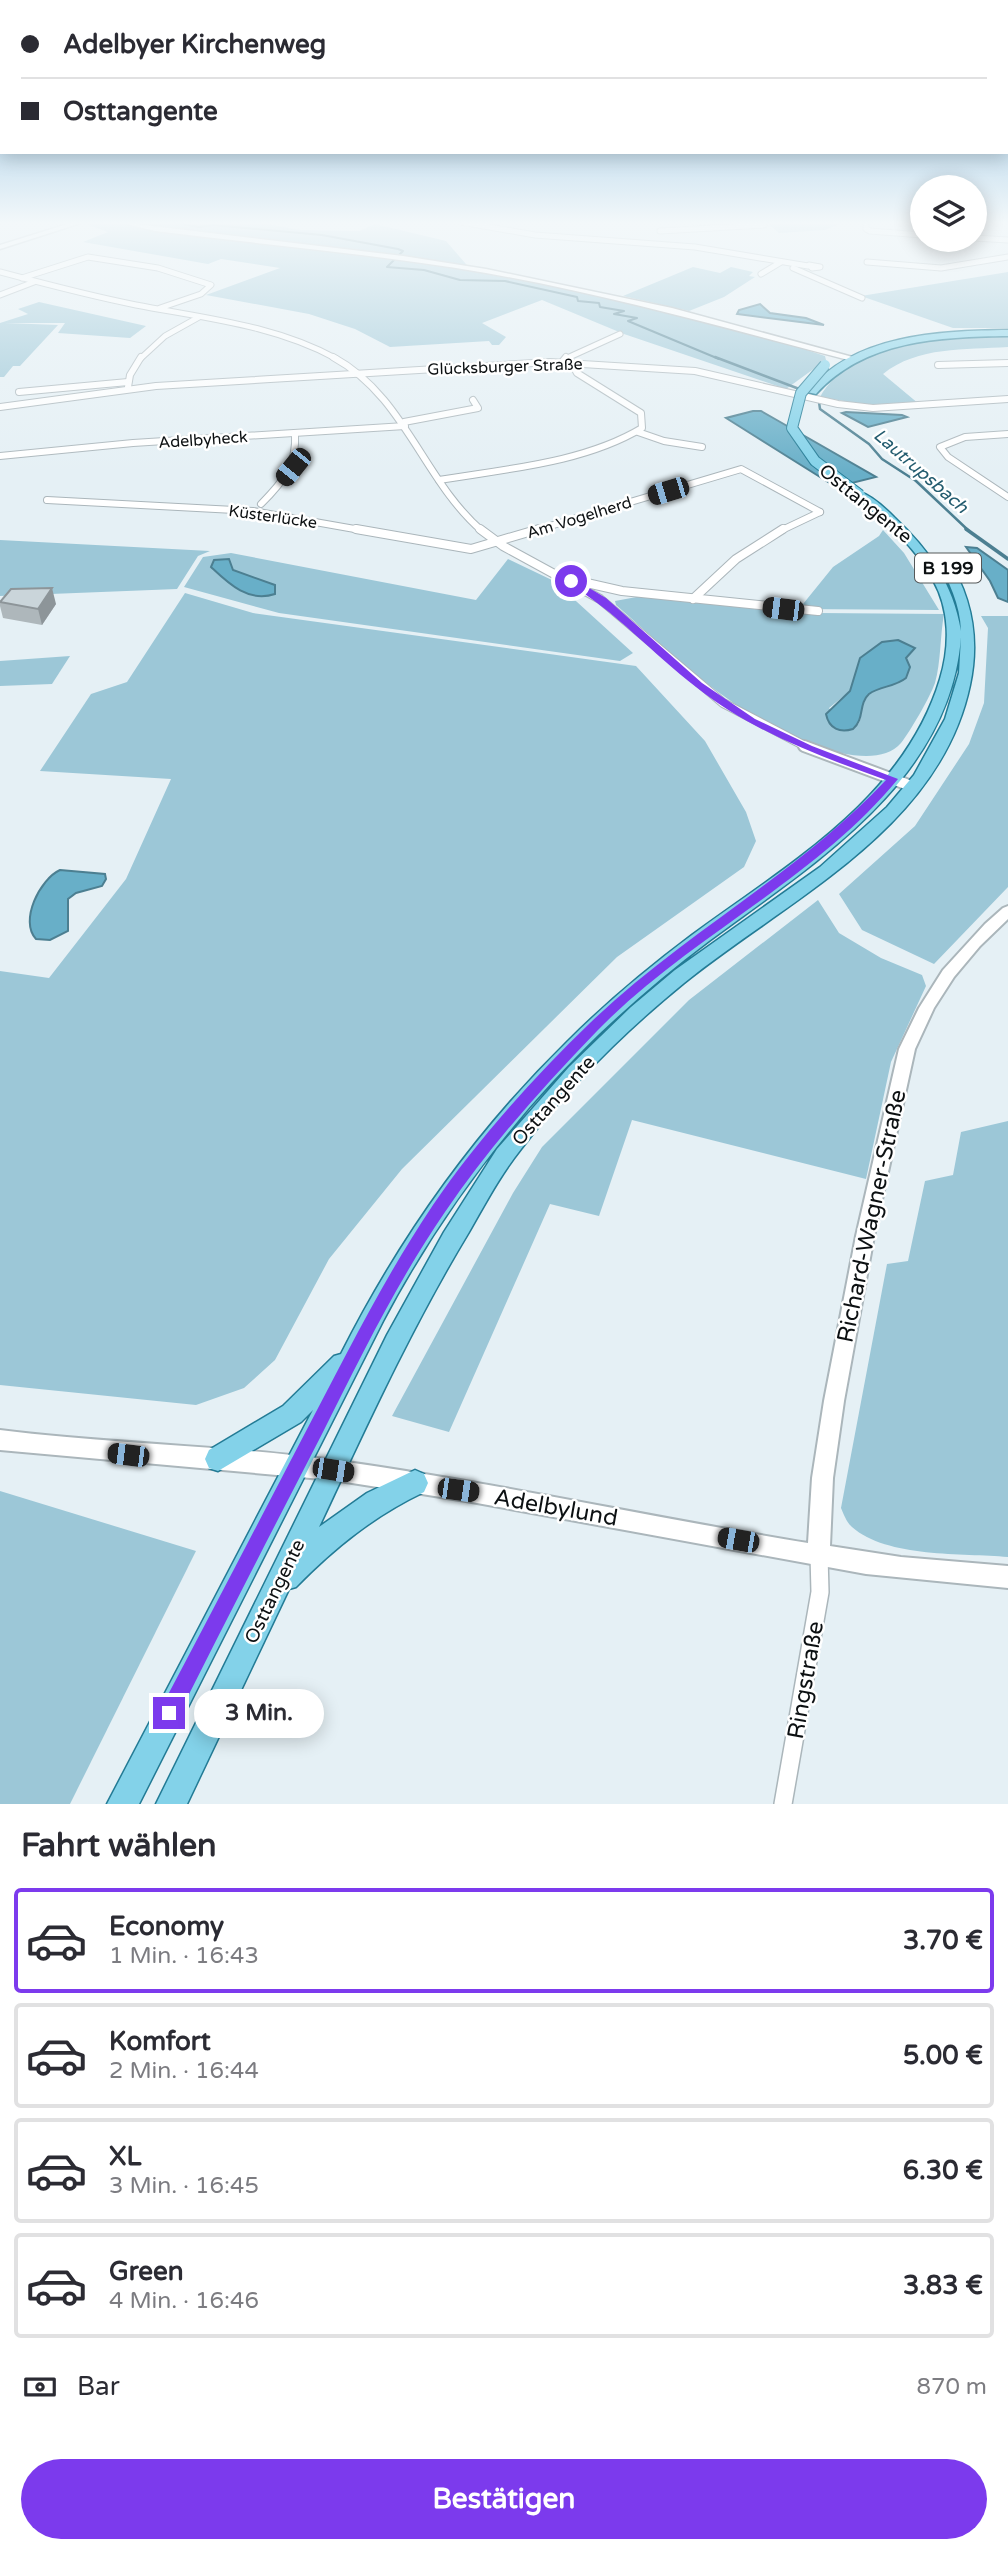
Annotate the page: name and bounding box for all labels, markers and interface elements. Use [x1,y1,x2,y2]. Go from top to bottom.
text: Adelbyer Kirchenweg [63,29,326,60]
text: Osttangente [63,96,218,127]
map controls [910,175,987,252]
button: layers [910,175,987,252]
street label: Glücksburger Straße [427,354,583,380]
water label: Lautrupsbach [869,424,974,519]
street label: Adelbyheck [158,427,249,453]
car [272,444,315,490]
street label: Osttangente [815,460,916,548]
car [645,475,692,507]
street label: Am Vogelherd [524,493,634,543]
street label: Küsterlücke [227,501,318,533]
road number: B 199 [915,554,981,582]
route start [555,565,587,597]
car [761,596,806,622]
street label: Osttangente [508,1051,600,1150]
street label: Richard-Wagner-Straße [831,1087,912,1345]
car [106,1442,151,1468]
car [311,1456,356,1484]
car [436,1477,481,1503]
street label: Adelbylund [492,1483,620,1533]
car [716,1526,761,1554]
street label: Osttangente [240,1536,310,1647]
street label: Ringstraße [782,1619,830,1741]
callout: 3 Min. [194,1688,323,1738]
route end [153,1697,185,1729]
text: 3 Min. [225,1699,293,1727]
text: Fahrt wählen [21,1827,217,1865]
icon: car [25,1909,88,1972]
text: Economy [109,1911,224,1942]
text: 3.70 € [903,1925,983,1956]
text: 1 Min. · 16:43 [109,1942,259,1970]
icon: car [25,2024,88,2087]
text: Komfort [109,2026,211,2057]
text: 5.00 € [903,2040,983,2071]
text: 2 Min. · 16:44 [109,2057,259,2085]
icon: car [25,2139,88,2202]
text: XL [109,2141,141,2172]
text: 6.30 € [903,2155,983,2186]
text: 3 Min. · 16:45 [109,2172,259,2200]
icon: car [25,2254,88,2317]
text: Green [109,2256,184,2287]
text: 3.83 € [903,2270,983,2301]
text: 4 Min. · 16:46 [109,2287,259,2315]
icon: cash [21,2368,59,2406]
text: Bar [77,2371,120,2402]
text: 870 m [917,2373,987,2401]
button: Bestätigen [21,2459,987,2539]

